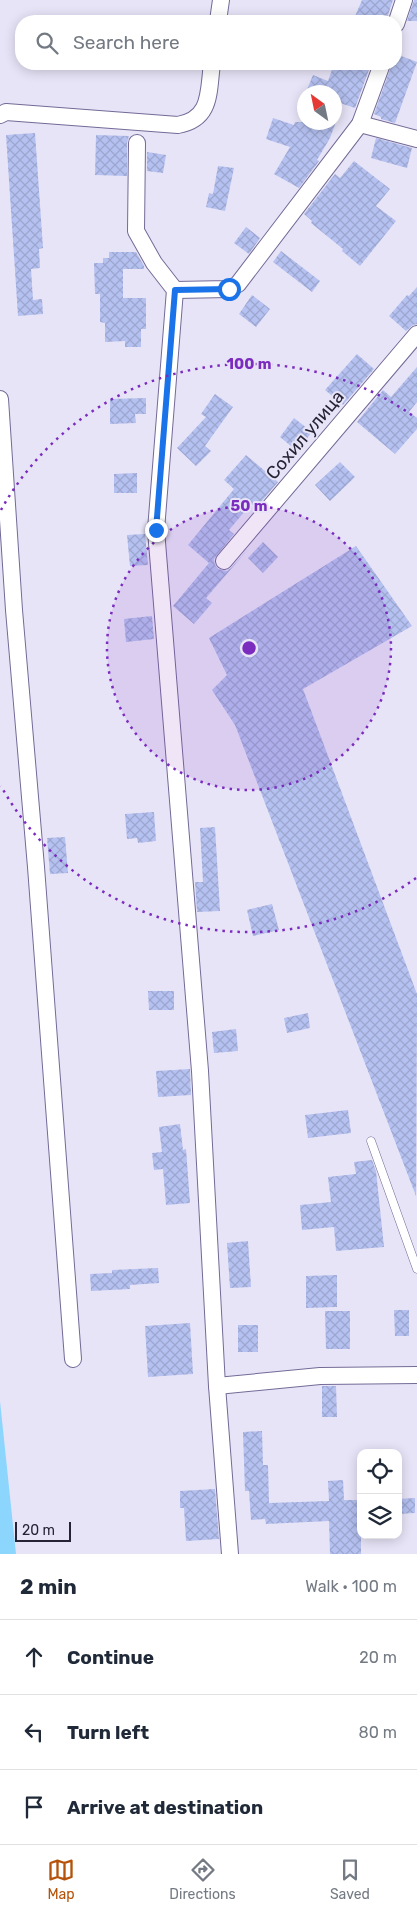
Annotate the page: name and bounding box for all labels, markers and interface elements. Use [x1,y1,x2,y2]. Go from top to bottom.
search box [15,15,402,70]
icon: search [33,29,61,57]
text: Search here [73,31,180,54]
north arrow [297,85,342,130]
route start [218,278,241,301]
text: 100 m [227,355,271,373]
street label: Сохил улица [261,386,349,484]
text: 50 m [231,497,267,515]
route end [145,519,168,542]
centre of rings [240,639,258,657]
map controls [357,1449,402,1539]
button: locate [357,1449,402,1494]
button: layers [357,1494,402,1539]
scale bar [15,1519,71,1542]
text: 20 m [22,1522,55,1539]
text: 2 min [20,1574,77,1599]
text: Walk · 100 m [305,1577,397,1596]
icon: ahead [20,1643,48,1671]
text: Continue [67,1646,154,1669]
text: 20 m [359,1648,397,1667]
icon: left [20,1718,48,1746]
text: Turn left [67,1721,149,1744]
text: 80 m [359,1723,397,1742]
icon: arrive [20,1793,48,1821]
text: Arrive at destination [67,1796,263,1819]
tab: Map [47,1856,75,1903]
tab: Directions [169,1856,236,1903]
tab: Saved [330,1856,370,1903]

